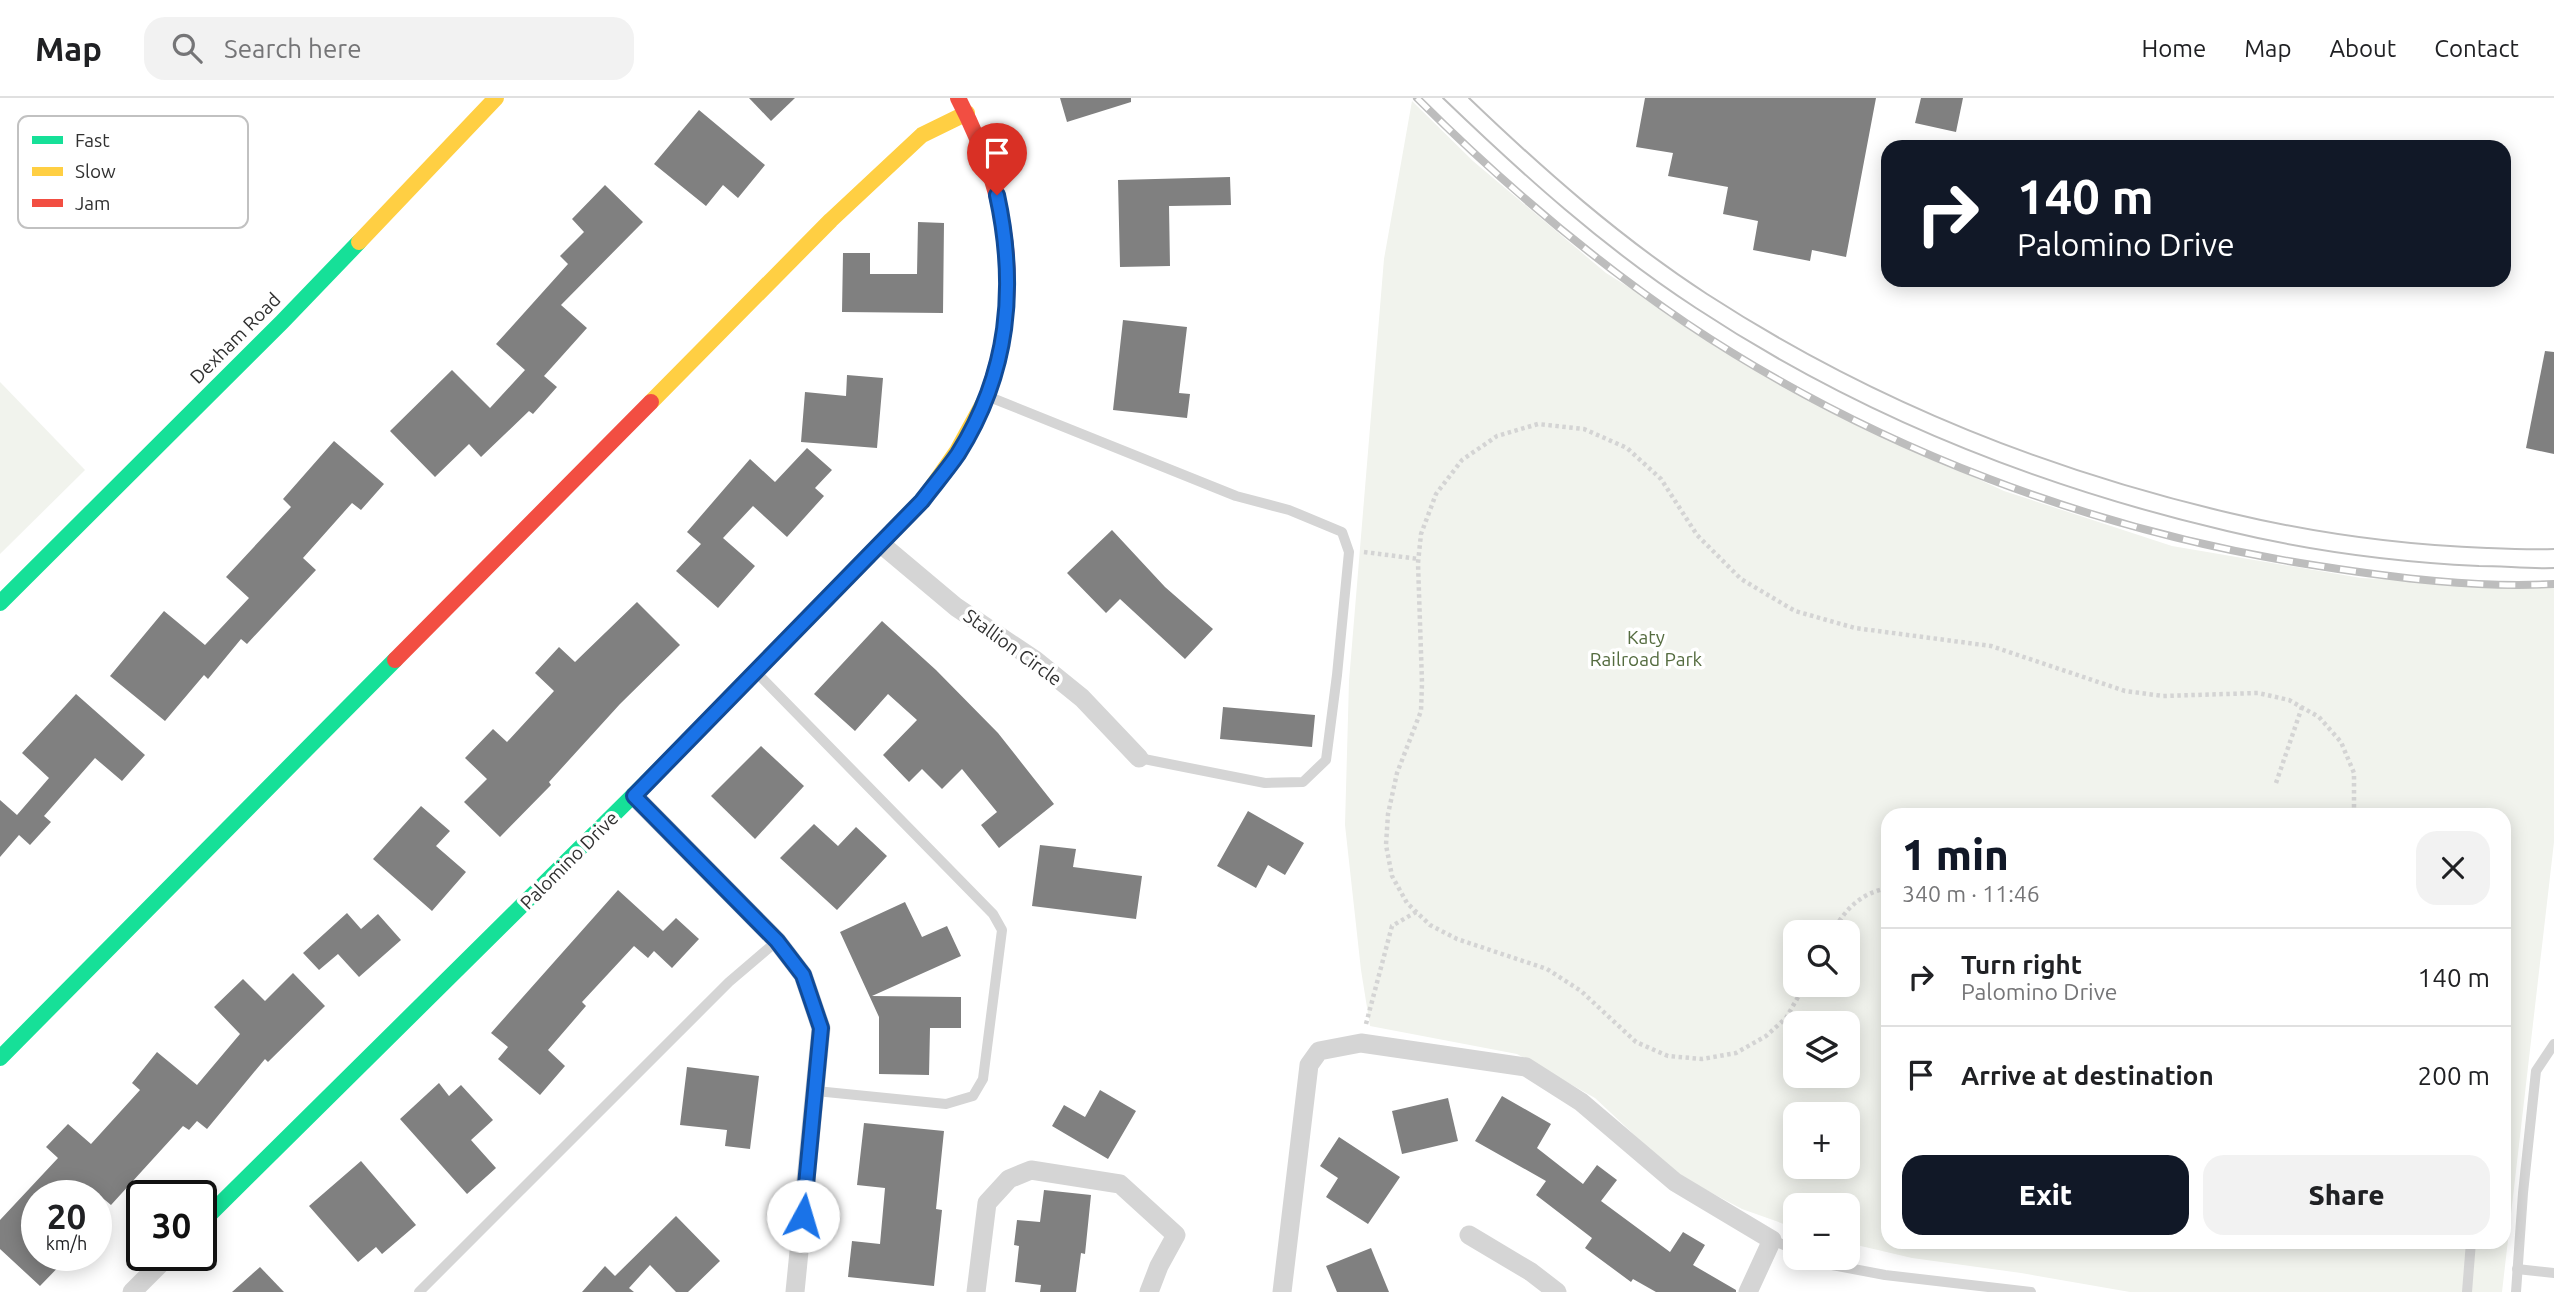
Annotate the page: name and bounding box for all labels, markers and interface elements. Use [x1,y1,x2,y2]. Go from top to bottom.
search box [144,17,634,80]
icon: search [168,29,206,67]
text: Map [35,30,102,67]
text: Search here [224,34,362,63]
text: Home [2141,35,2206,62]
text: Map [2244,35,2291,62]
text: About [2329,35,2396,62]
text: Contact [2434,35,2519,62]
legend [18,116,248,228]
pin [967,123,1027,195]
text: Fast [75,129,110,151]
icon: arrive [978,134,1016,172]
text: Slow [75,160,116,182]
icon: right [1902,168,1993,259]
text: 140 m [2017,168,2154,223]
text: Jam [75,192,111,214]
text: Palomino Drive [2017,226,2235,262]
street label: Dexham Road [185,288,285,388]
street label: Stallion Circle [960,604,1066,690]
park label: Katy Railroad Park [1590,626,1703,670]
street label: Palomino Drive [516,807,622,913]
text: 1 min [1902,831,2009,878]
button: close [2416,831,2490,905]
text: 340 m · 11:46 [1902,881,2040,906]
map controls [1783,920,1860,1270]
button: search [1783,920,1860,997]
text: Turn right [1961,950,2082,979]
icon: right [1902,958,1940,996]
text: 140 m [2418,963,2490,992]
text: Palomino Drive [1961,979,2118,1004]
button: layers [1783,1011,1860,1088]
icon: arrive [1902,1056,1940,1094]
text: Arrive at destination [1961,1061,2214,1090]
text: 200 m [2418,1061,2490,1090]
button: + [1783,1102,1860,1179]
button: Exit [1902,1155,2189,1235]
button: Share [2203,1155,2490,1235]
position arrow [766,1179,840,1253]
speed limit sign: 30 [126,1180,217,1271]
button: − [1783,1193,1860,1270]
text: 20 [47,1196,86,1236]
text: km/h [46,1233,87,1253]

